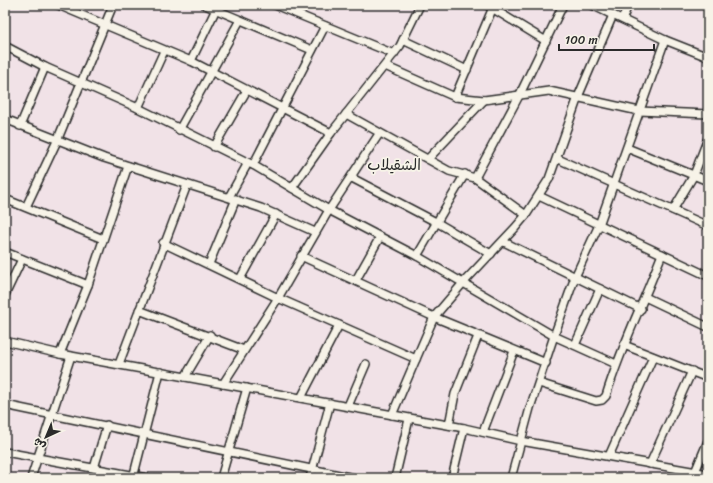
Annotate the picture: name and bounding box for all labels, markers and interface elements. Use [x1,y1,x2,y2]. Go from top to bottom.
scale bar [559,26,654,52]
text: 100 m [565,29,598,51]
district label: الشقيلاب [367,152,421,178]
north arrow [26,417,66,457]
text: ش [28,433,50,455]

